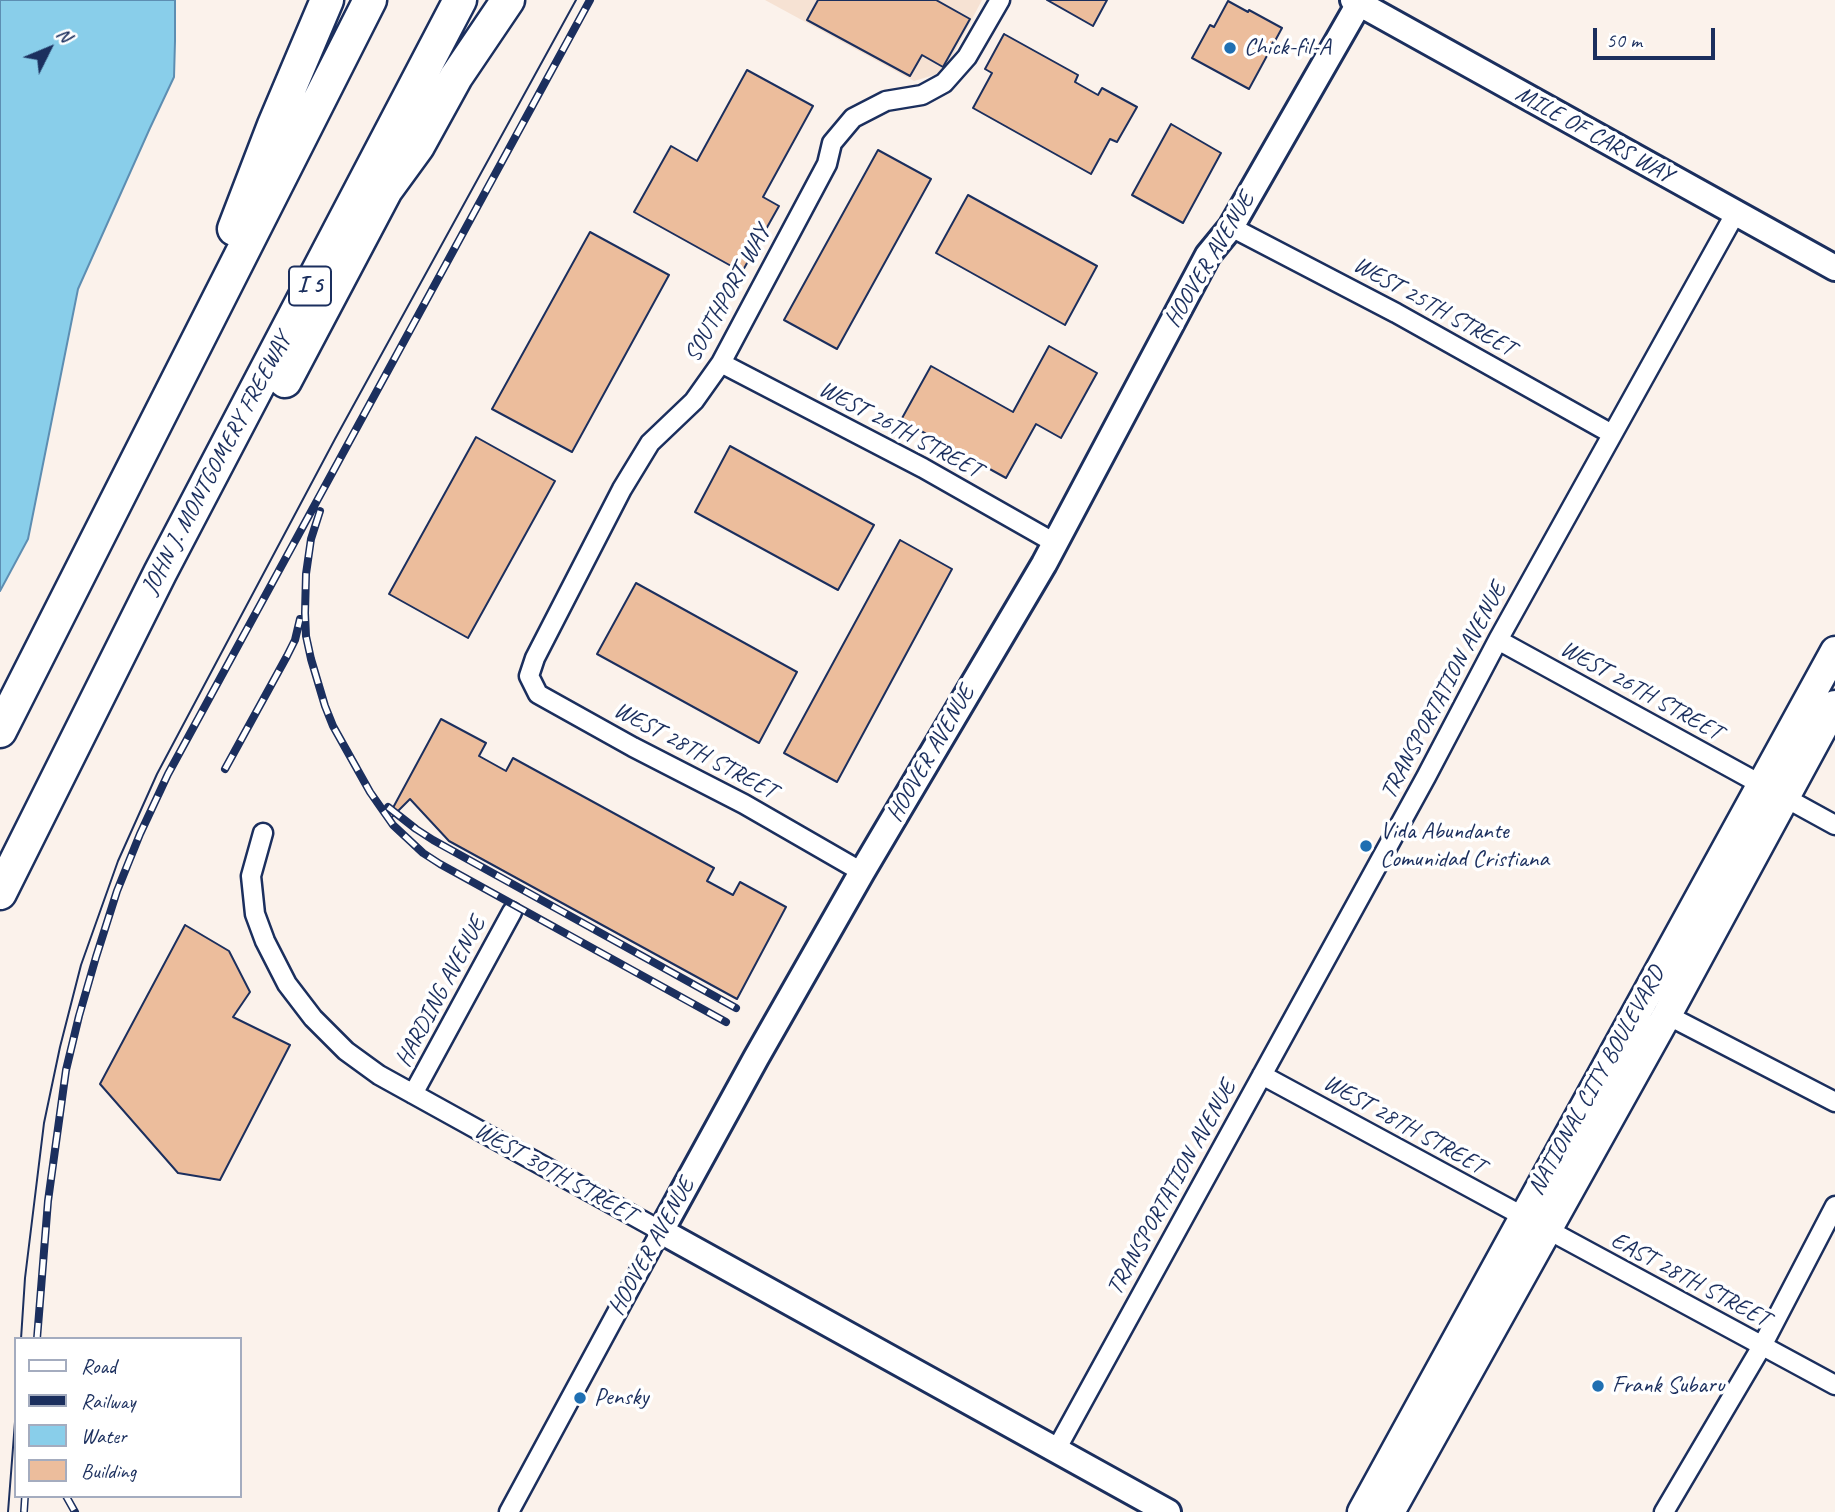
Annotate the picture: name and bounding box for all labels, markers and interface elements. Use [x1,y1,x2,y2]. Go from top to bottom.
north arrow [14,14,84,84]
scale bar [1597,14,1720,58]
text: N [52,22,77,47]
text: 50 m [1606,27,1642,53]
place label: Chick-fil-A [1244,34,1331,62]
marker: Chick-fil-A [1222,40,1238,56]
street label: MILE OF CARS WAY [1510,80,1678,190]
street label: HOOVER AVENUE [1158,187,1262,333]
street label: SOUTHPORT WAY [679,221,777,367]
street label: WEST 25TH STREET [1348,251,1520,363]
road number: I 5 [289,266,331,306]
street label: JOHN J. MONTGOMERY FREEWAY [136,329,298,599]
street label: WEST 26TH STREET [814,375,986,485]
street label: TRANSPORTATION AVENUE [1375,578,1513,804]
street label: WEST 26TH STREET [1555,635,1727,747]
street label: HOOVER AVENUE [880,681,982,827]
street label: WEST 28TH STREET [609,696,781,806]
place label: Vida Abundante Comunidad Cristiana [1380,818,1549,874]
marker: Vida Abundante Comunidad Cristiana [1358,838,1374,854]
street label: HARDING AVENUE [389,912,493,1072]
street label: NATIONAL CITY BOULEVARD [1522,962,1672,1200]
street label: WEST 28TH STREET [1318,1069,1490,1181]
street label: TRANSPORTATION AVENUE [1101,1076,1243,1300]
street label: WEST 30TH STREET [469,1117,641,1229]
street label: HOOVER AVENUE [603,1173,701,1321]
street label: EAST 28TH STREET [1606,1226,1774,1334]
legend [14,1337,242,1498]
text: Road [81,1353,116,1379]
place label: Frank Subaru [1612,1372,1724,1400]
marker: Frank Subaru [1590,1378,1606,1394]
place label: Pensky [594,1384,648,1412]
text: Railway [81,1388,135,1414]
marker: Pensky [572,1390,588,1406]
text: Water [81,1423,127,1449]
text: Building [81,1458,136,1484]

